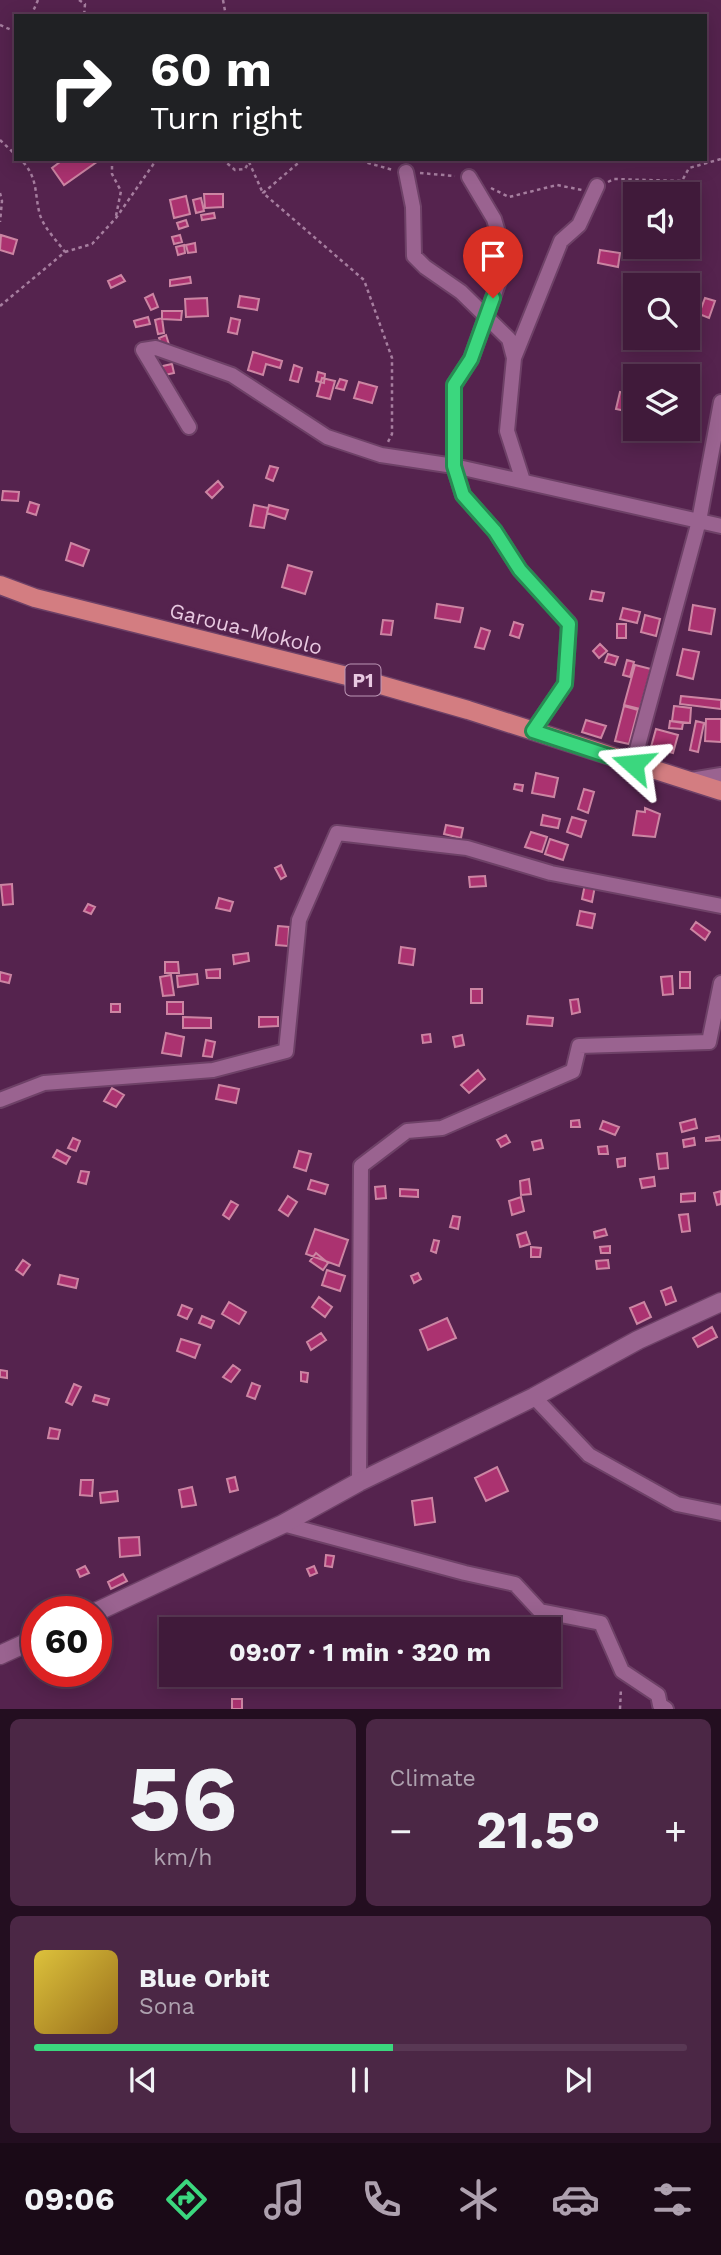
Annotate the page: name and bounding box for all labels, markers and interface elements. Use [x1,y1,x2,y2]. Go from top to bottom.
text: 60 m [150,40,272,98]
icon: right [35,42,126,133]
text: Turn right [150,99,302,137]
map controls [623,182,700,441]
button: sound [623,182,700,259]
pin [463,226,523,298]
icon: arrive [474,237,512,275]
button: search [623,273,700,350]
button: layers [623,364,700,441]
street label: Garoua-Mokolo [167,597,325,660]
road number: P1 [346,664,380,695]
position arrow [596,727,670,801]
speed limit sign: 60 [21,1596,112,1687]
text: 09:07 · 1 min · 320 m [229,1637,491,1667]
text: 56 [128,1745,237,1852]
text: Climate [390,1765,476,1792]
text: 21.5° [476,1800,601,1861]
text: − [390,1809,412,1853]
text: + [664,1809,687,1853]
text: km/h [153,1844,212,1871]
text: Blue Orbit [139,1963,269,1993]
text: Sona [139,1993,195,2020]
icon: previous [124,2061,162,2099]
icon: pause [341,2061,379,2099]
icon: next [559,2061,597,2099]
icon: directions [162,2175,211,2224]
icon: music [260,2175,309,2224]
icon: phone [357,2175,406,2224]
icon: climate [454,2175,503,2224]
icon: car [551,2175,600,2224]
icon: filters [648,2175,697,2224]
text: 09:06 [24,2180,114,2218]

